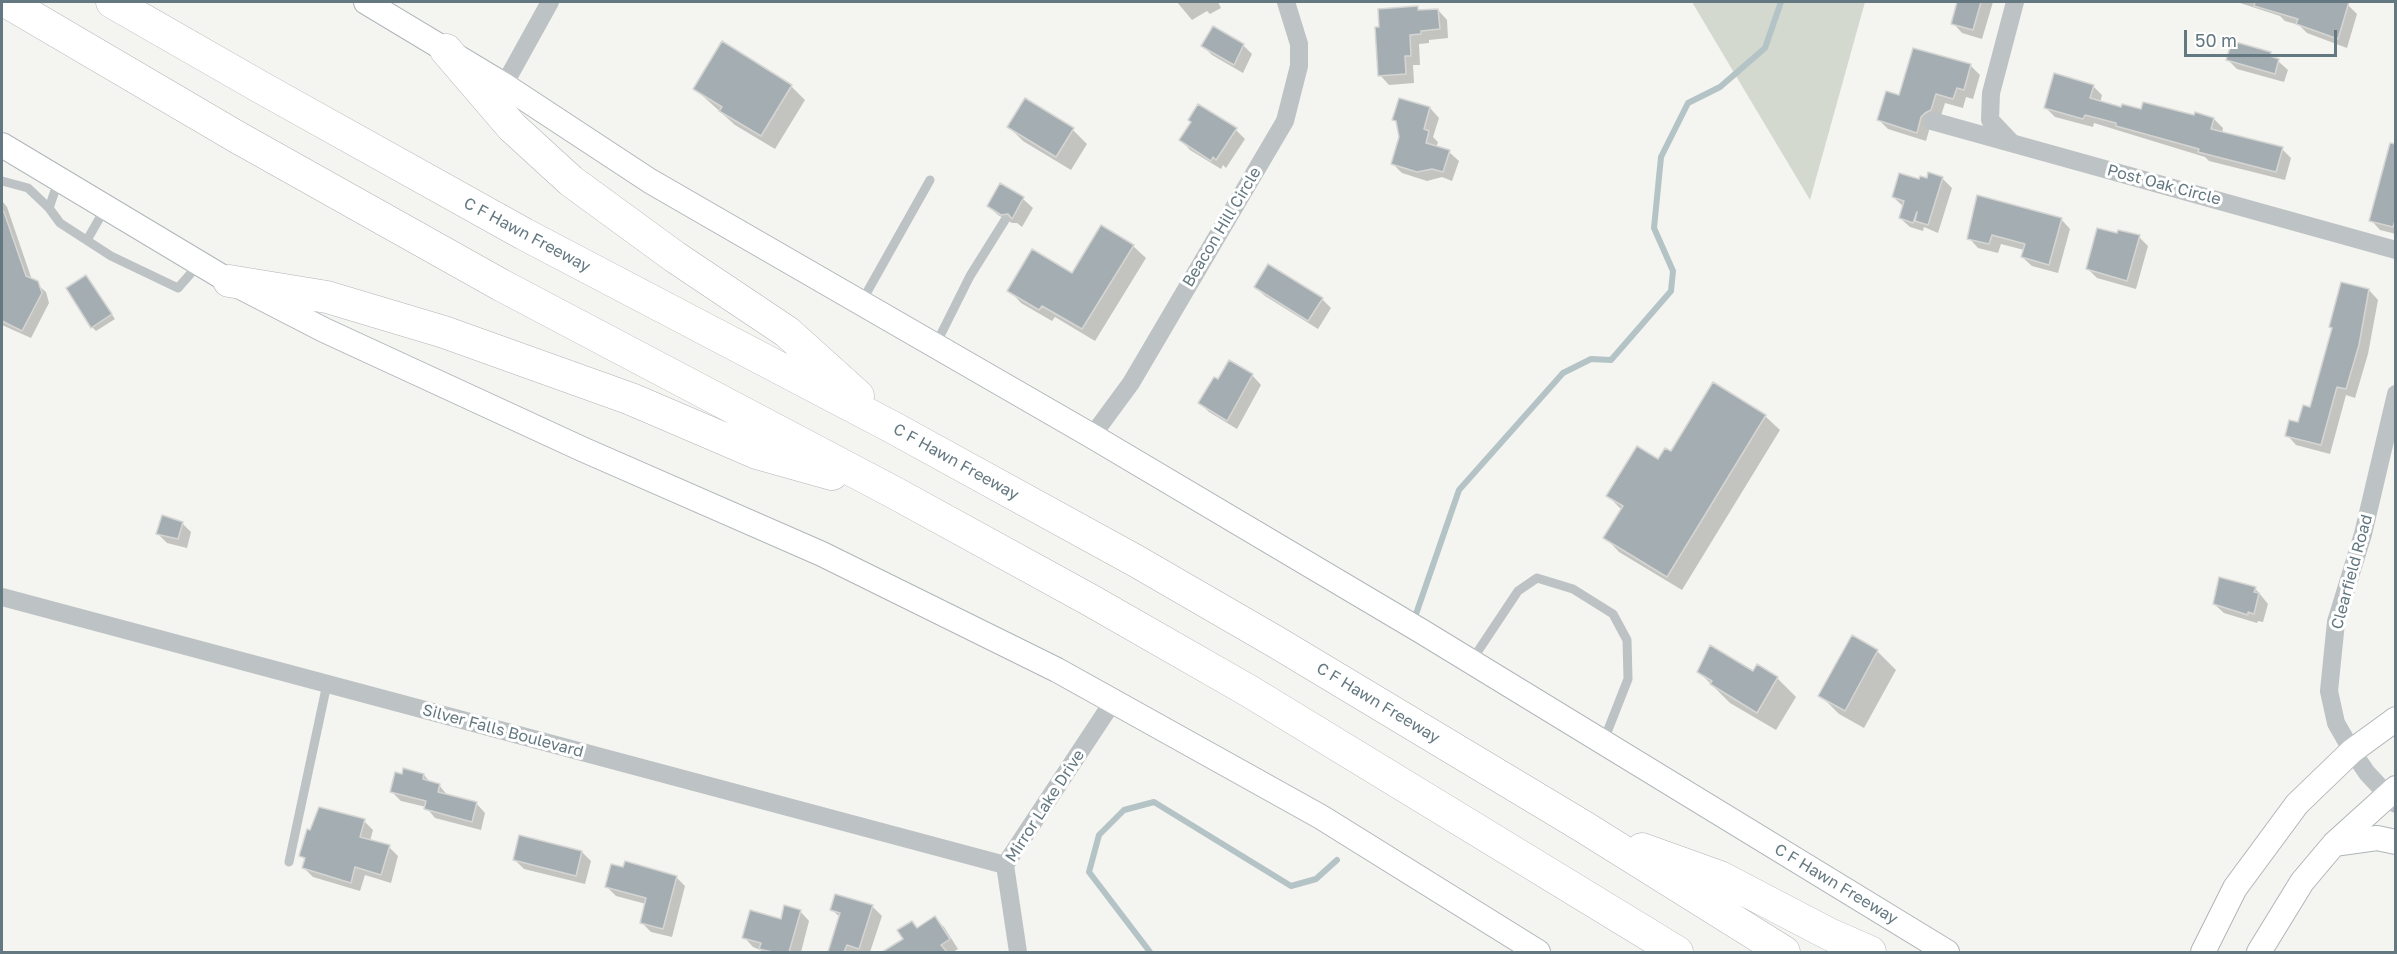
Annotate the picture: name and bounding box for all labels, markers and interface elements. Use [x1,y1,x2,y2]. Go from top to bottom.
scale bar [2187,18,2340,56]
text: 50 m [2195,29,2237,51]
street label: Post Oak Circle [2105,161,2223,209]
street label: Beacon Hill Circle [1179,164,1265,290]
street label: C F Hawn Freeway [460,194,594,276]
street label: C F Hawn Freeway [890,420,1022,504]
street label: Clearfield Road [2327,512,2377,632]
street label: C F Hawn Freeway [1313,659,1443,747]
street label: Silver Falls Boulevard [420,700,586,762]
street label: Mirror Lake Drive [1001,746,1089,866]
street label: C F Hawn Freeway [1771,840,1901,928]

